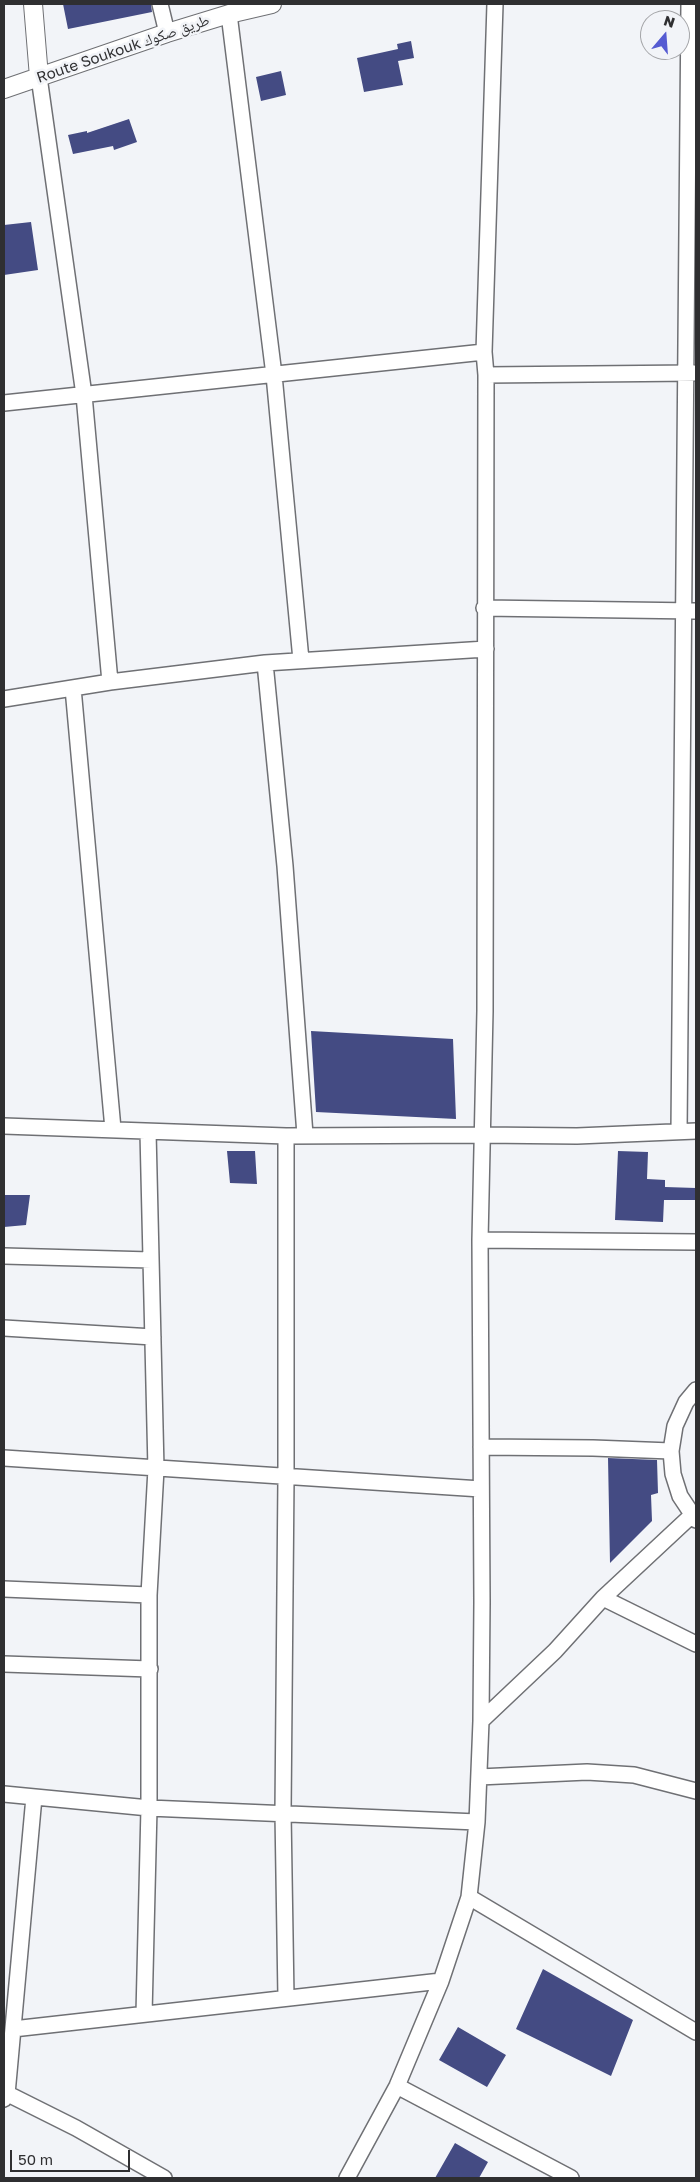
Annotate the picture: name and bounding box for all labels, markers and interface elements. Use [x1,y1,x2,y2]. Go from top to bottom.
north arrow [640,10,690,60]
street label: Route Soukouk طريق صكوك [34,11,212,87]
text: N [662,11,677,31]
scale bar [12,2140,132,2172]
text: 50 m [18,2150,53,2168]

